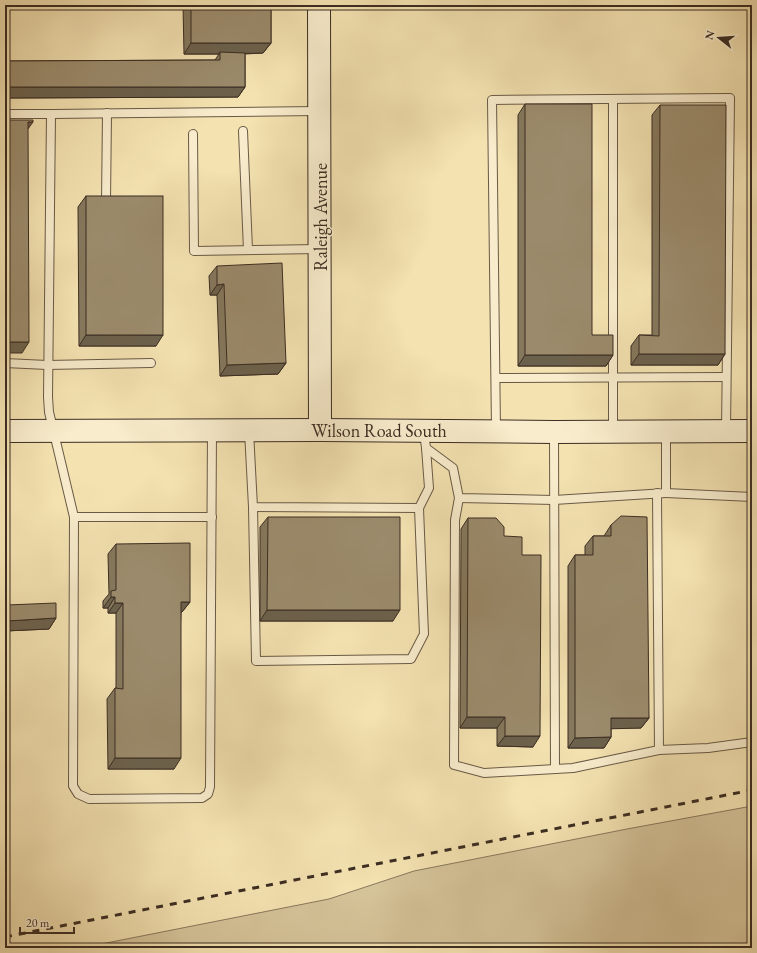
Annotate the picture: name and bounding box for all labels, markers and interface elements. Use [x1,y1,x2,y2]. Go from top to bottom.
north arrow [699,18,739,58]
text: N [701,29,717,41]
street label: Raleigh Avenue [309,163,332,271]
street label: Wilson Road South [311,419,447,442]
scale bar [20,909,74,935]
text: 20 m [26,915,50,931]

